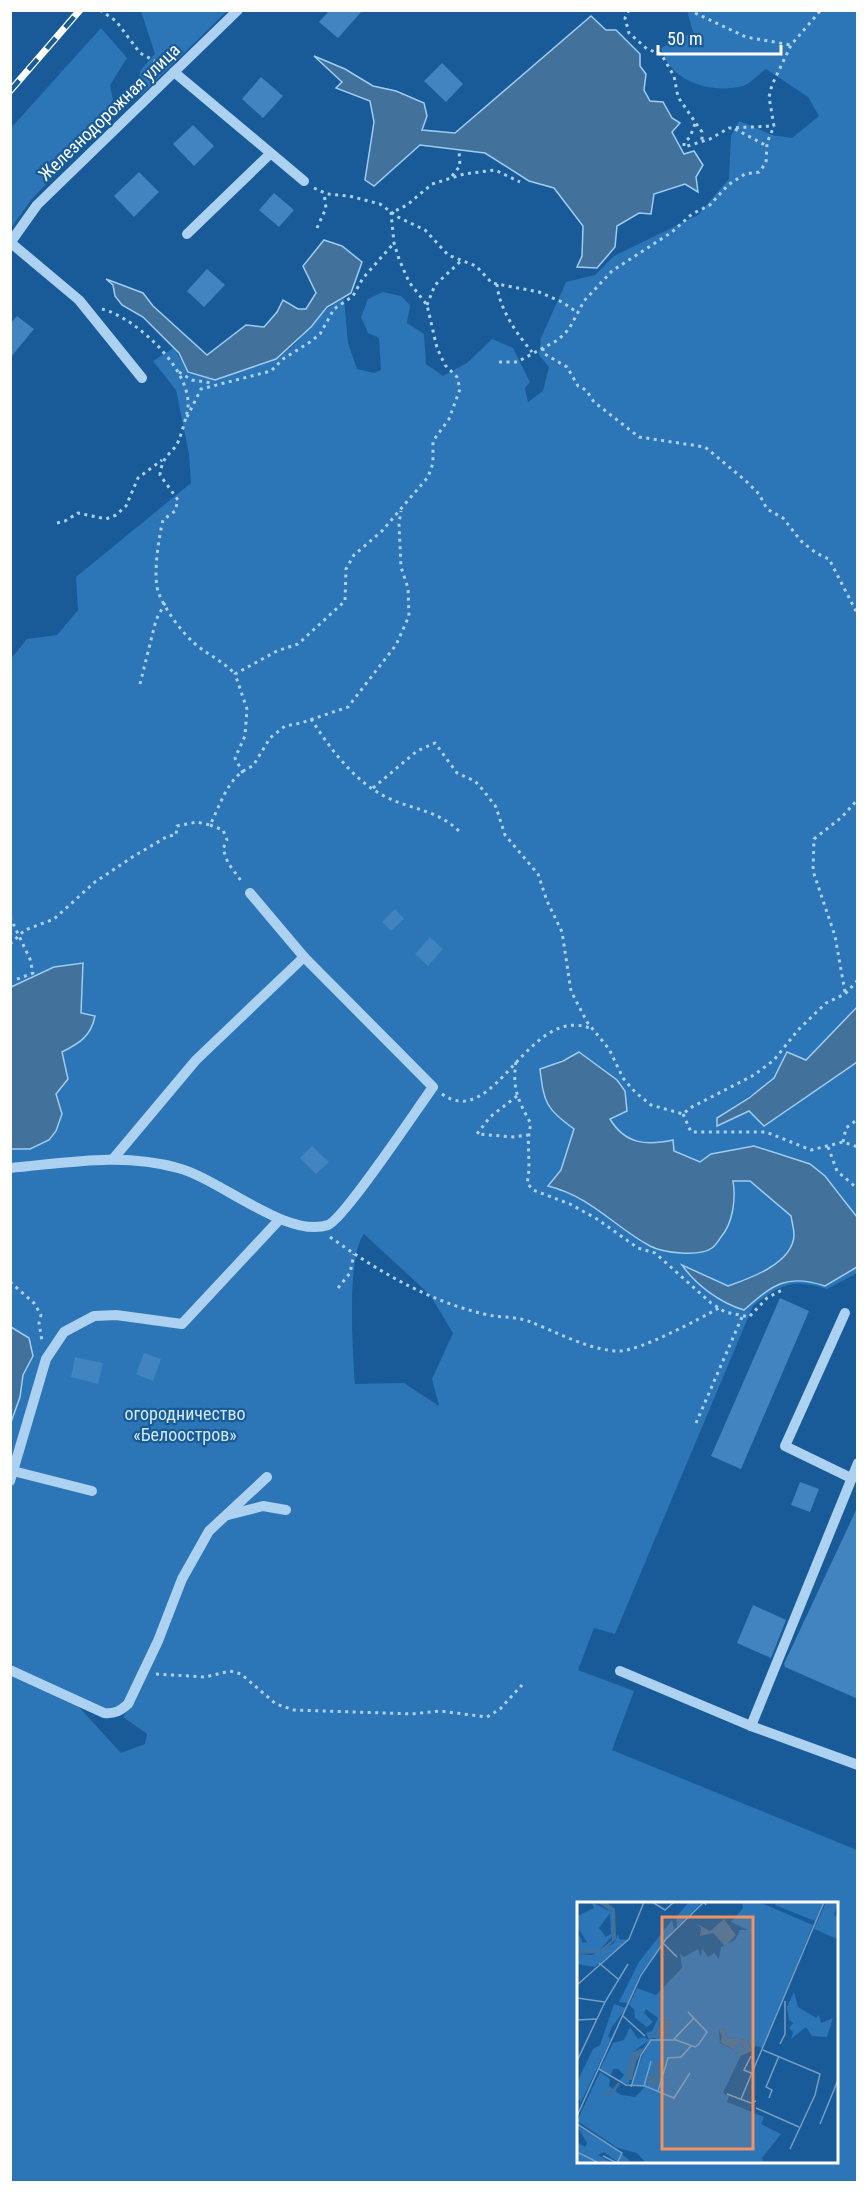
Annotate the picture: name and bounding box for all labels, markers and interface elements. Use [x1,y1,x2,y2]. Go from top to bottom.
scale bar [658,18,781,56]
text: 50 m [667,28,702,49]
street label: Железнодорожная улица [34,39,184,185]
park label: огородничество «Белоостров» [125,1403,245,1445]
inset map [577,1902,838,2163]

